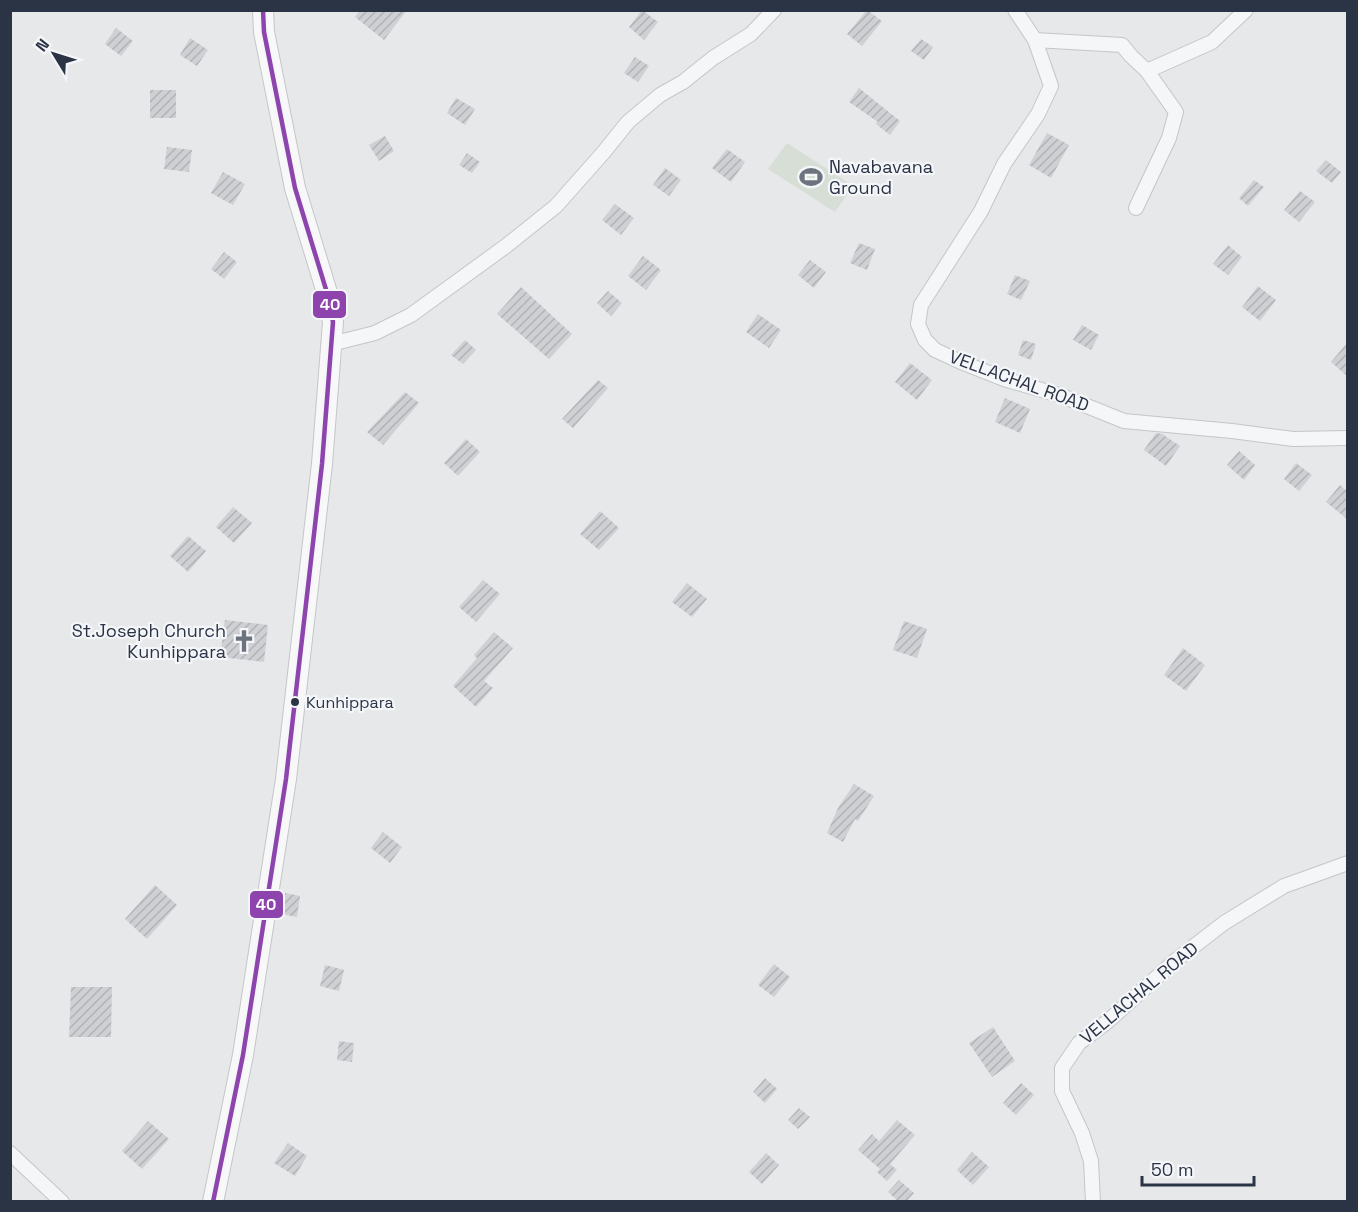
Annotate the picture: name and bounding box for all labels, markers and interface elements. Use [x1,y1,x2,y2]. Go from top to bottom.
north arrow [24,24,84,84]
text: N [31,34,54,56]
place label: Navabavana Ground [829,155,933,199]
sports icon: Navabavana Ground [798,164,824,190]
line badge: 40 [312,290,347,319]
text: 40 [320,294,340,315]
street label: VELLACHAL ROAD [946,345,1092,417]
place label: St.Joseph Church Kunhippara [72,619,226,663]
church icon: St.Joseph Church Kunhippara [231,628,257,654]
place label: Kunhippara [306,692,394,713]
marker: Kunhippara [289,696,301,708]
line badge: 40 [249,890,284,919]
text: 40 [256,894,276,915]
street label: VELLACHAL ROAD [1075,936,1202,1049]
scale bar [1142,1149,1254,1187]
text: 50 m [1151,1158,1193,1181]

